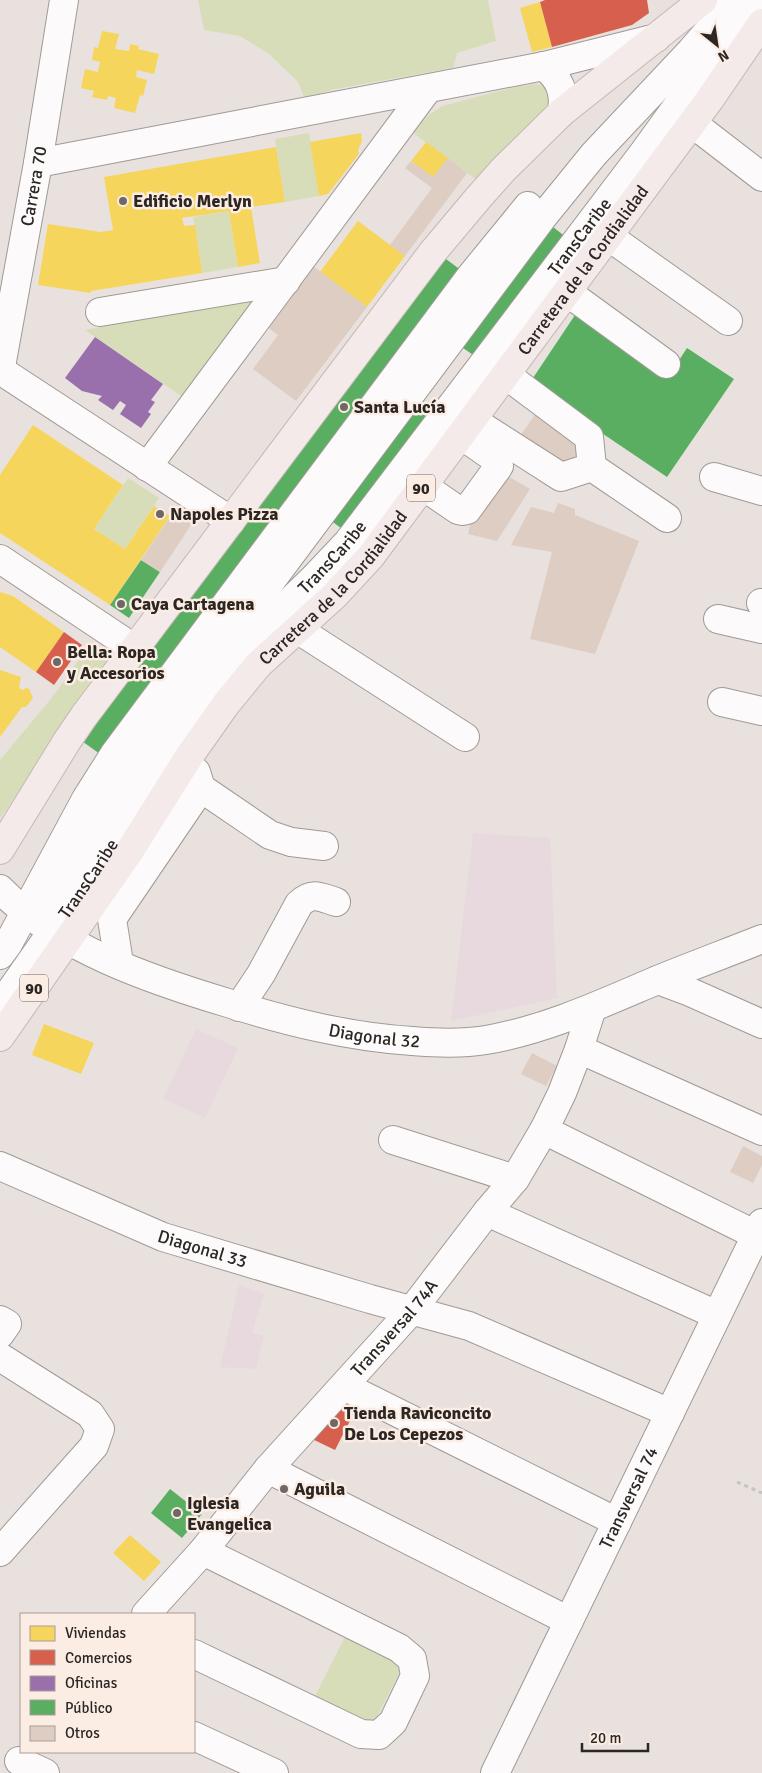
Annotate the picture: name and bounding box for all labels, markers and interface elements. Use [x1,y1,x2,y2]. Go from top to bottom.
north arrow [692,20,742,70]
text: N [715,46,732,66]
street label: Carrera 70 [16,144,52,228]
street label: Carretera de la Cordialidad [513,181,653,359]
place label: Edificio Merlyn [133,190,252,212]
street label: TransCaribe [543,194,616,280]
marker: Edificio Merlyn [117,195,129,207]
place label: Santa Lucía [354,396,445,418]
marker: Santa Lucía [338,401,350,413]
road number: 90 [407,474,435,502]
place label: Napoles Pizza [170,503,279,525]
street label: Carretera de la Cordialidad [254,506,412,670]
marker: Napoles Pizza [154,508,166,520]
street label: TransCaribe [293,516,371,598]
place label: Caya Cartagena [131,593,254,615]
marker: Caya Cartagena [115,598,127,610]
place label: Bella: Ropa y Accesorios [66,641,165,684]
marker: Bella: Ropa y Accesorios [51,656,63,668]
street label: TransCaribe [54,835,123,923]
road number: 90 [20,974,48,1001]
street label: Diagonal 32 [327,1019,421,1053]
street label: Diagonal 33 [155,1225,250,1273]
street label: Transversal 74A [346,1275,442,1381]
place label: Tienda Raviconcito De Los Cepezos [344,1402,491,1445]
marker: Tienda Raviconcito De Los Cepezos [328,1417,340,1429]
street label: Transversal 74 [595,1443,663,1552]
place label: Aguila [294,1478,345,1500]
marker: Aguila [278,1483,290,1495]
place label: Iglesia Evangelica [187,1492,272,1535]
marker: Iglesia Evangelica [171,1507,183,1519]
legend [20,1613,195,1753]
text: Viviendas [65,1624,126,1642]
text: Comercios [65,1649,133,1667]
text: Oficinas [65,1674,118,1692]
text: Público [65,1699,113,1717]
scale bar [582,1720,648,1752]
text: Otros [65,1724,100,1742]
text: 20 m [590,1729,621,1747]

